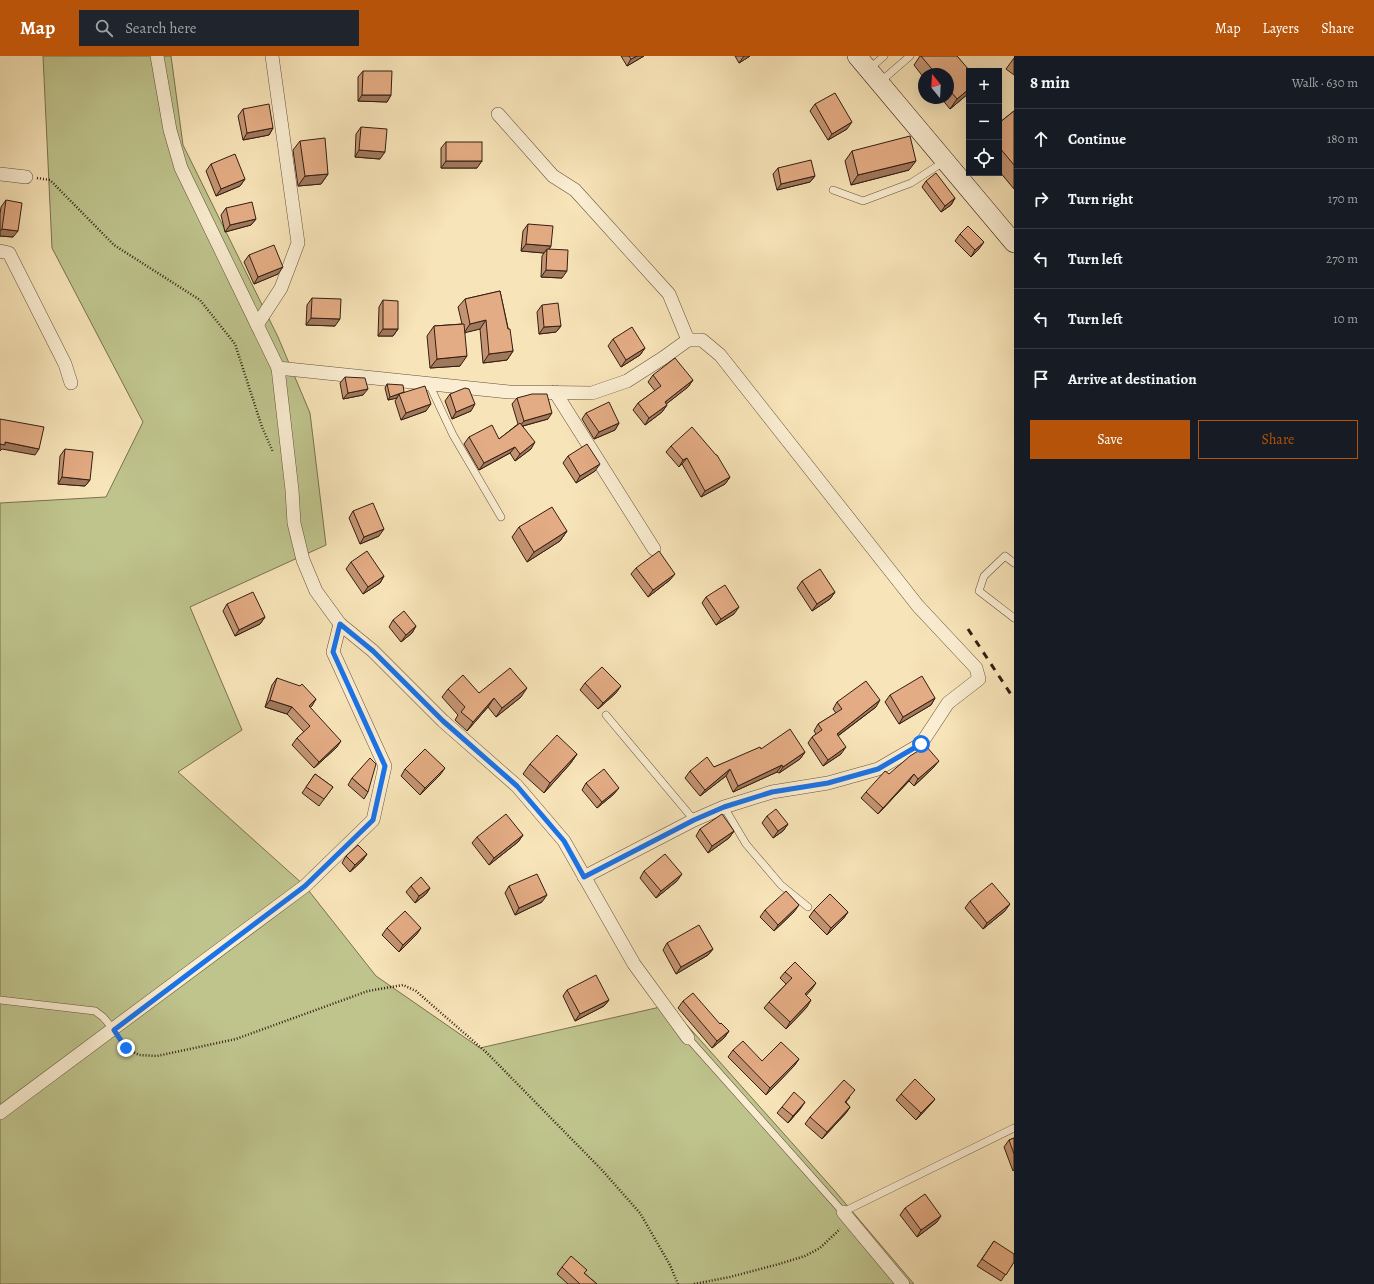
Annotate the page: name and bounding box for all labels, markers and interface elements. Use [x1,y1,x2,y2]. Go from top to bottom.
search box [79,10,359,46]
text: Map [20,15,55,41]
icon: search [93,17,115,39]
text: Search here [125,18,197,38]
text: Map [1215,19,1241,38]
text: Layers [1263,19,1299,38]
text: Share [1321,19,1354,38]
north arrow [918,68,954,104]
map controls [966,68,1002,176]
button: + [966,68,1002,104]
text: 8 min [1030,71,1070,94]
text: Walk · 630 m [1292,74,1358,91]
button: − [966,104,1002,140]
icon: ahead [1030,128,1052,150]
text: Continue [1068,129,1126,149]
text: 180 m [1327,130,1358,147]
button: locate [966,140,1002,176]
icon: right [1030,188,1052,210]
text: Turn right [1068,189,1133,209]
text: 170 m [1328,190,1358,207]
icon: left [1030,248,1052,270]
text: Turn left [1068,249,1123,269]
text: 270 m [1326,250,1358,267]
icon: left [1030,308,1052,330]
text: Turn left [1068,309,1123,329]
text: 10 m [1333,310,1358,327]
icon: arrive [1030,368,1052,390]
text: Arrive at destination [1068,369,1197,389]
button: Save [1030,420,1190,459]
button: Share [1198,420,1358,459]
route start [912,735,930,753]
route end [117,1039,135,1057]

